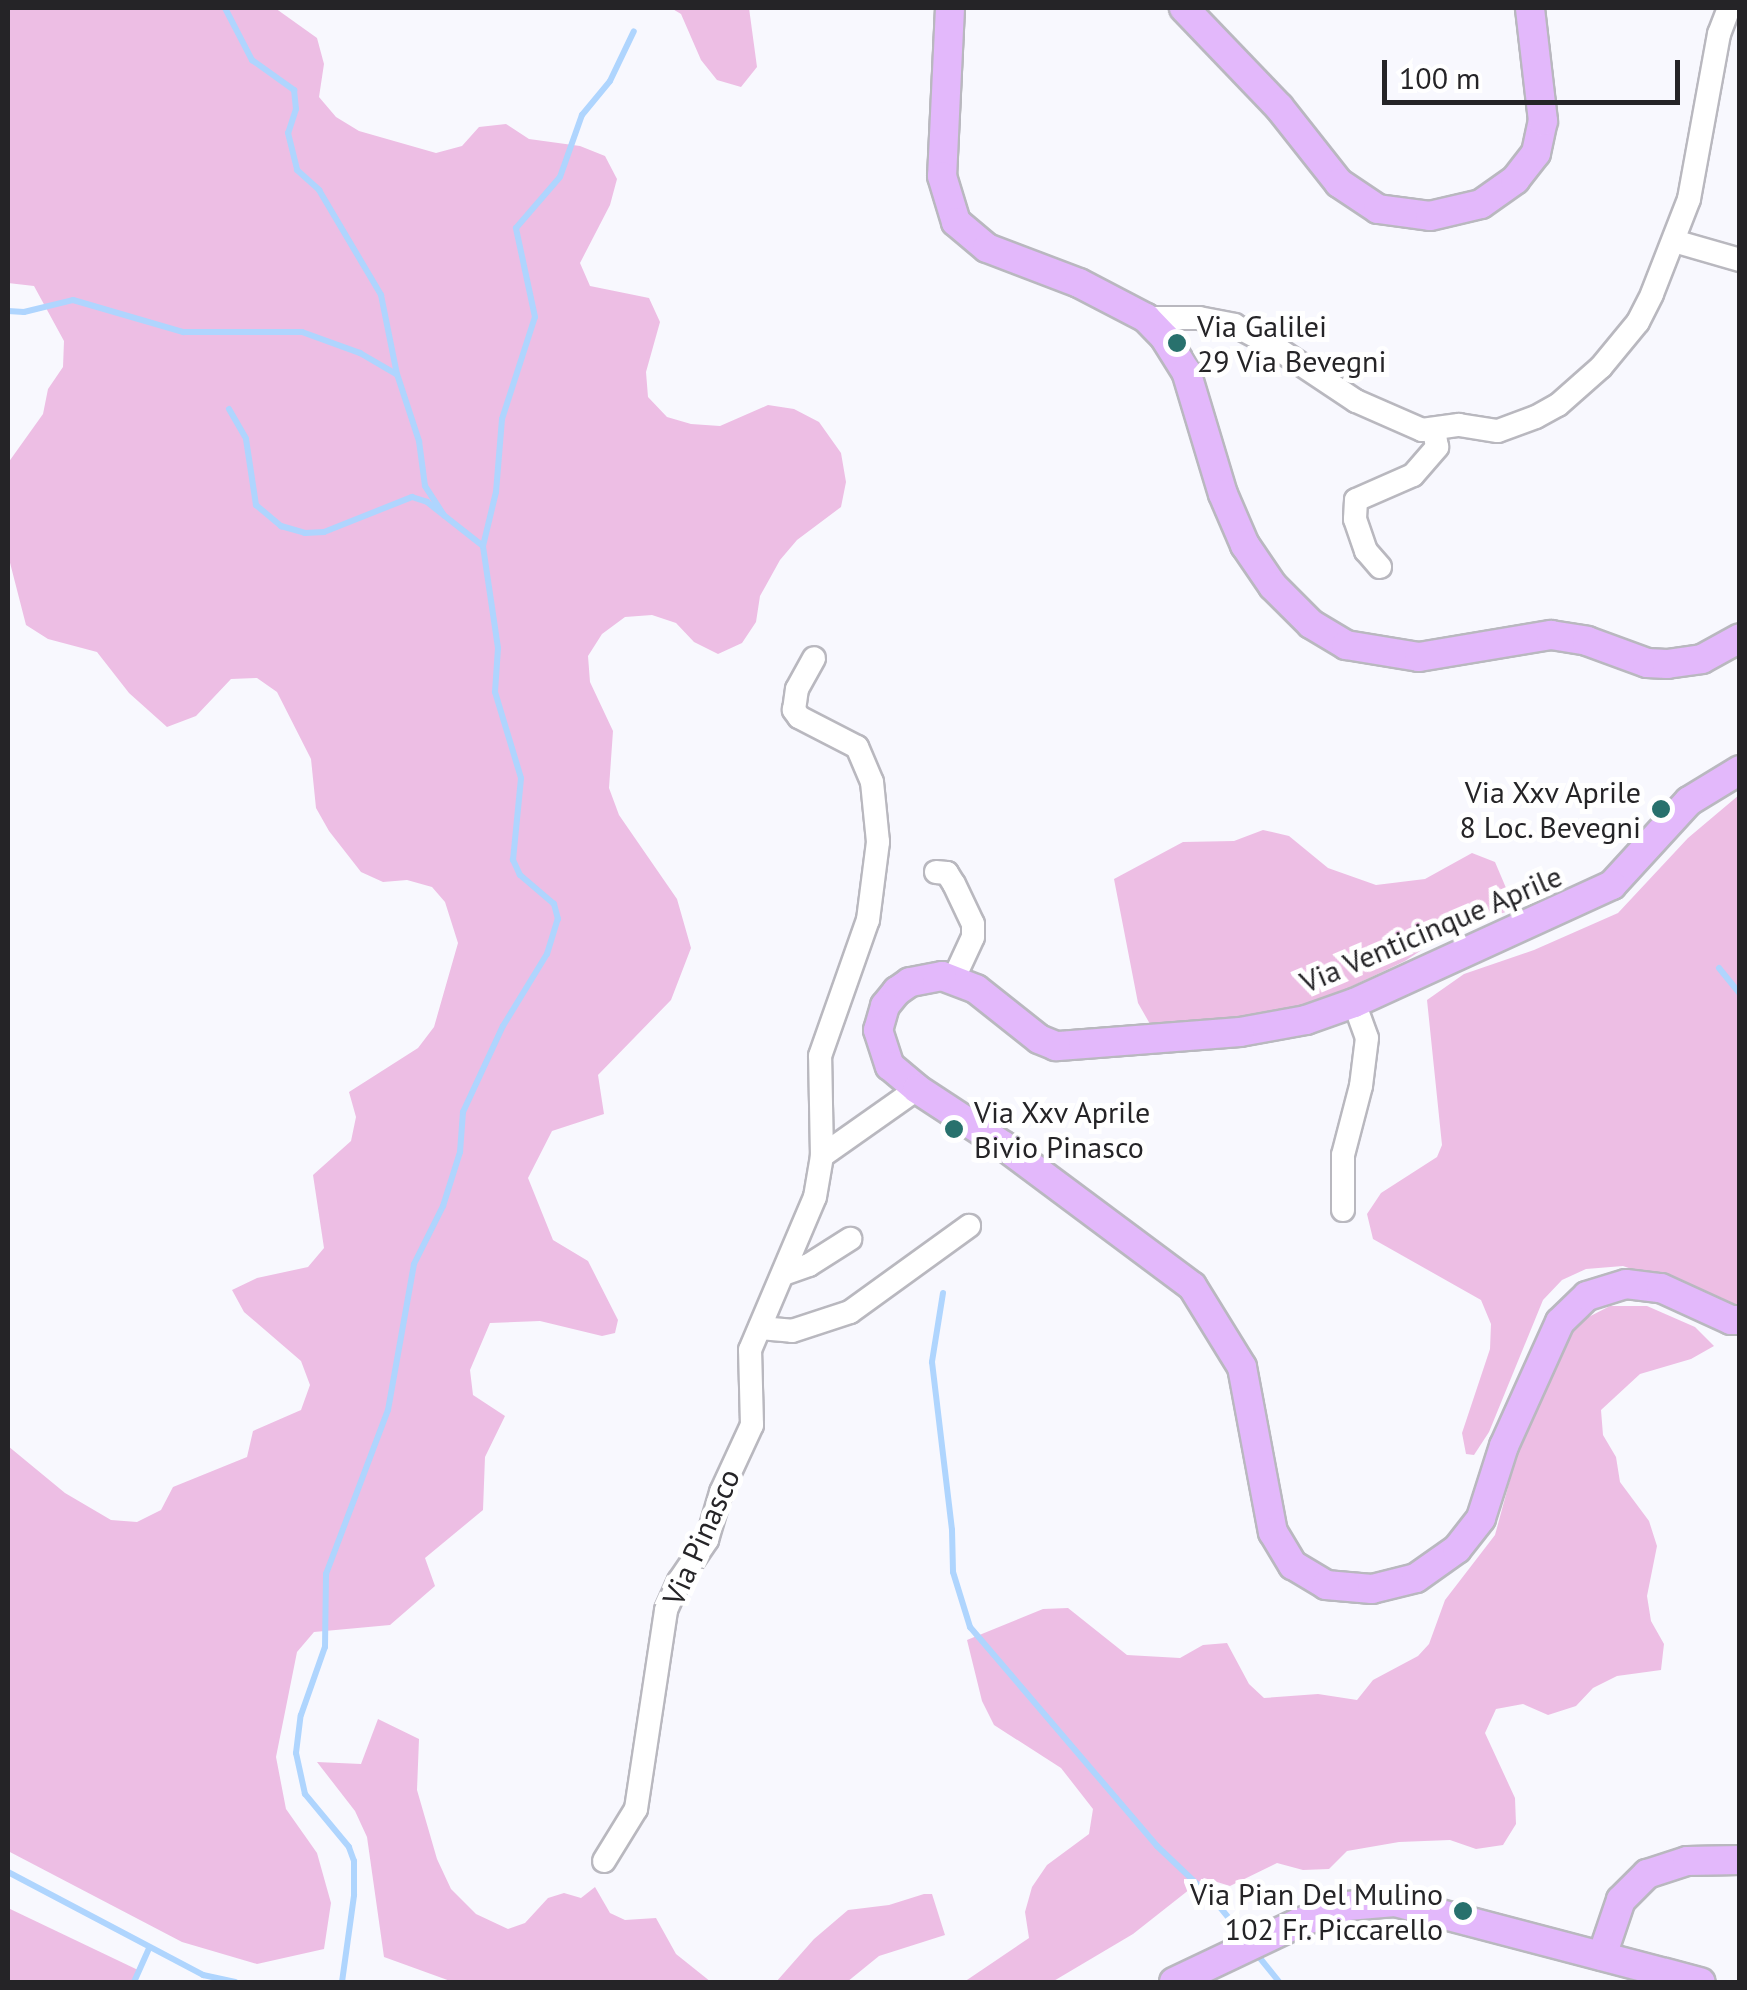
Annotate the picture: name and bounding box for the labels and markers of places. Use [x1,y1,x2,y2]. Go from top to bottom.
place label: Via Galilei 29 Via Bevegni [1197,308,1387,378]
marker: Via Galilei 29 Via Bevegni [1166,332,1188,354]
place label: Via Xxv Aprile 8 Loc. Bevegni [1457,774,1641,844]
marker: Via Xxv Aprile 8 Loc. Bevegni [1650,798,1672,820]
place label: Via Xxv Aprile Bivio Pinasco [974,1094,1153,1164]
marker: Via Xxv Aprile Bivio Pinasco [943,1118,965,1140]
place label: Via Pian Del Mulino 102 Fr. Piccarello [1190,1876,1443,1946]
marker: Via Pian Del Mulino 102 Fr. Piccarello [1452,1900,1474,1922]

